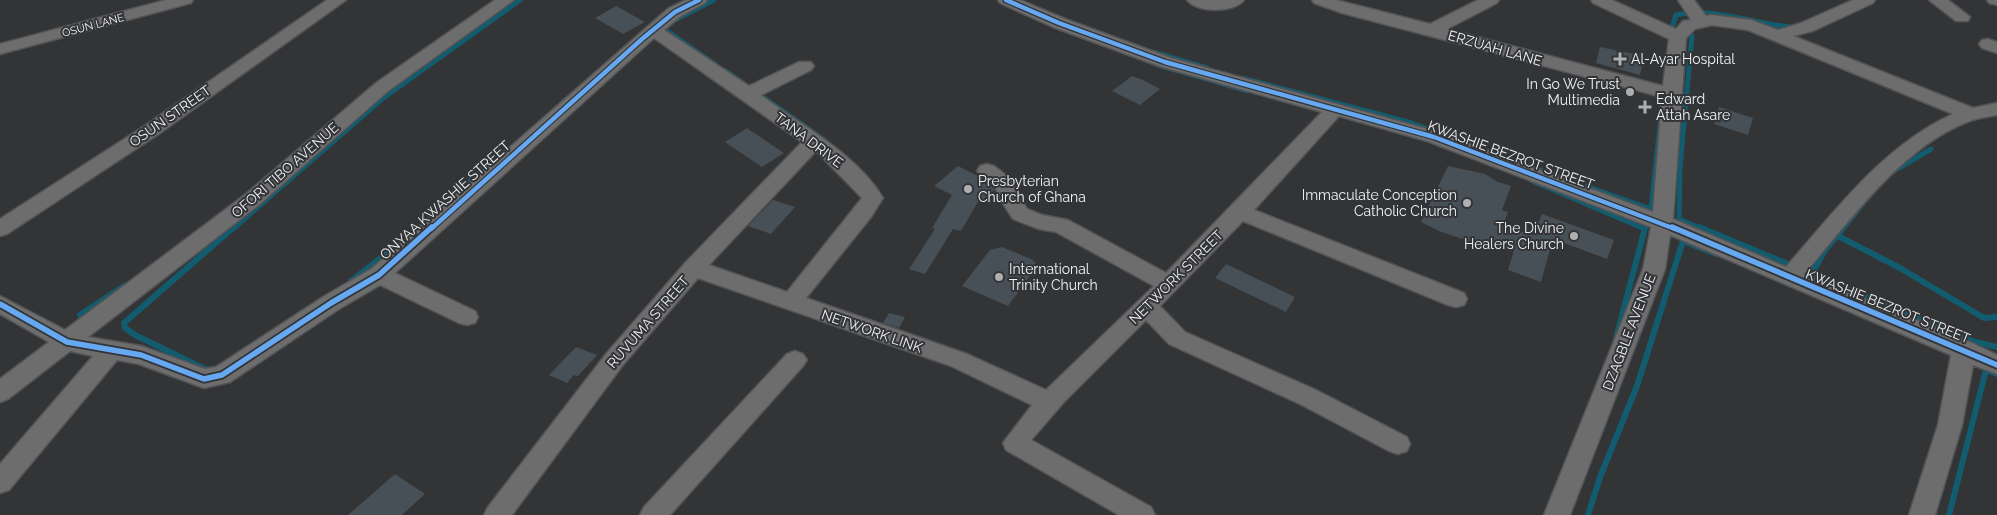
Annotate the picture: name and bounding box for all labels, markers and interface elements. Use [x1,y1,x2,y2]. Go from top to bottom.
street label: OSUN LANE [61,11,126,40]
street label: ERZUAH LANE [1446,27,1544,69]
place label: Al-Ayar Hospital [1631,51,1735,67]
marker: Al-Ayar Hospital [1613,52,1627,66]
place label: In Go We Trust Multimedia [1526,76,1620,108]
street label: OSUN STREET [126,82,214,150]
marker: In Go We Trust Multimedia [1624,86,1636,98]
place label: Edward Attah Asare [1656,91,1730,123]
marker: Edward Attah Asare [1638,100,1652,114]
street label: TANA DRIVE [772,109,846,171]
street label: KWASHIE BEZROT STREET [1426,117,1597,193]
street label: OFORI TIBO AVENUE [228,119,342,221]
street label: ONYAA KWASHIE STREET [377,137,514,263]
place label: Presbyterian Church of Ghana [978,173,1086,205]
marker: Presbyterian Church of Ghana [962,183,974,195]
place label: Immaculate Conception Catholic Church [1302,187,1457,219]
marker: Immaculate Conception Catholic Church [1461,197,1473,209]
place label: The Divine Healers Church [1464,220,1564,252]
street label: NETWORK STREET [1126,226,1227,327]
marker: The Divine Healers Church [1568,230,1580,242]
place label: International Trinity Church [1009,261,1098,293]
street label: KWASHIE BEZROT STREET [1803,266,1973,347]
marker: International Trinity Church [993,271,1005,283]
street label: DZAGBLE AVENUE [1599,271,1659,393]
street label: RUVUMA STREET [604,272,693,371]
street label: NETWORK LINK [819,306,925,356]

